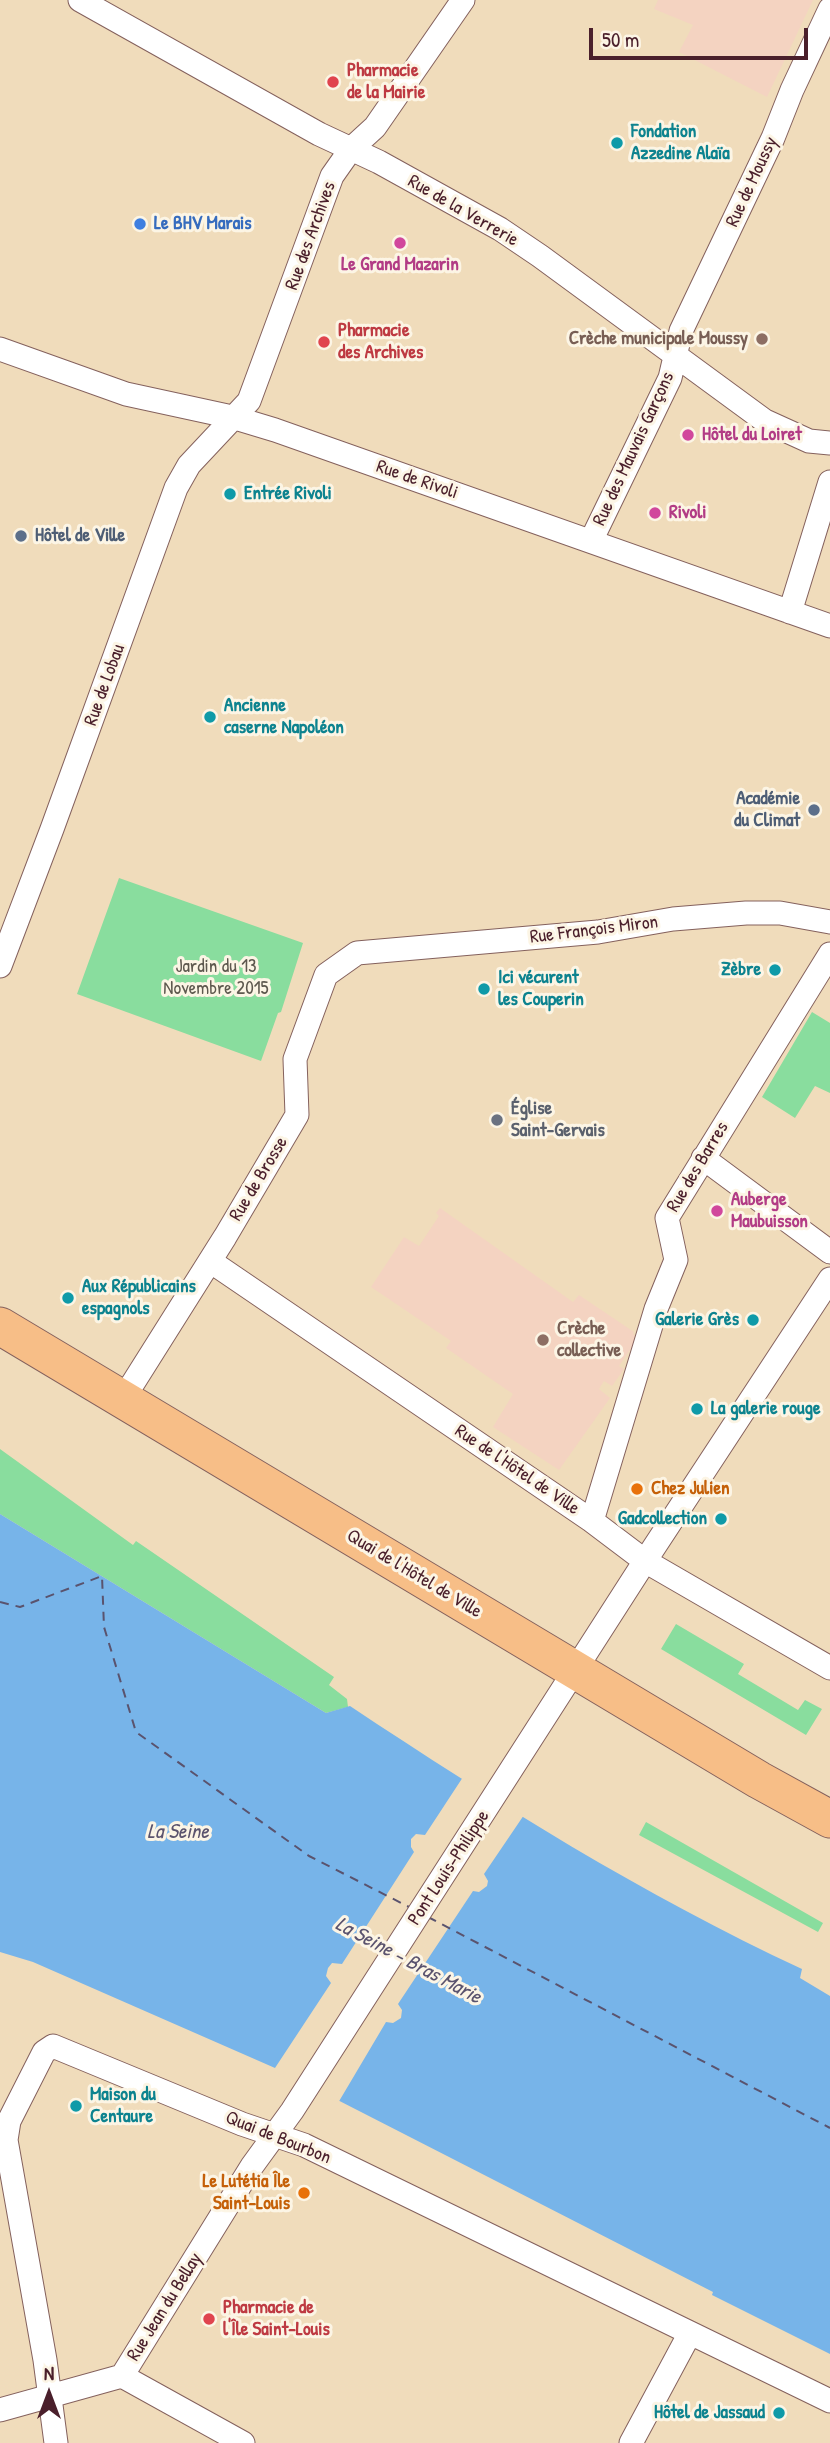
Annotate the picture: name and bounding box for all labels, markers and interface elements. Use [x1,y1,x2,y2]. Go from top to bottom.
scale bar [592,14,811,58]
text: 50 m [602,25,639,54]
place label: Pharmacie de la Mairie [347,60,425,104]
marker: Pharmacie de la Mairie [325,74,341,90]
place label: Fondation Azzedine Alaïa [631,121,730,165]
street label: Rue de Moussy [721,133,783,231]
marker: Fondation Azzedine Alaïa [609,135,625,151]
street label: Rue de la Verrerie [404,170,522,252]
street label: Rue des Archives [281,179,341,293]
place label: Le BHV Marais [154,213,252,235]
marker: Le BHV Marais [132,216,148,232]
marker: Le Grand Mazarin [392,235,408,251]
place label: Le Grand Mazarin [341,254,459,276]
place label: Pharmacie des Archives [338,320,423,364]
place label: Crèche municipale Moussy [569,328,748,350]
marker: Crèche municipale Moussy [754,331,770,347]
marker: Pharmacie des Archives [316,334,332,350]
street label: Rue des Mauvais Garçons [588,369,680,529]
place label: Hôtel du Loiret [702,424,802,446]
marker: Hôtel du Loiret [680,427,696,443]
street label: Rue de Rivoli [373,455,461,505]
place label: Entrée Rivoli [244,483,332,505]
marker: Entrée Rivoli [222,486,238,502]
place label: Rivoli [669,502,706,524]
marker: Rivoli [647,505,663,521]
place label: Hôtel de Ville [35,525,125,547]
marker: Hôtel de Ville [13,528,29,544]
street label: Rue de Lobau [80,641,130,729]
place label: Ancienne caserne Napoléon [224,695,344,739]
marker: Ancienne caserne Napoléon [202,709,218,725]
place label: Académie du Climat [734,788,800,832]
marker: Académie du Climat [806,802,822,818]
street label: Rue François Miron [529,911,659,949]
park label: Jardin du 13 Novembre 2015 [163,956,269,1000]
place label: Zèbre [721,959,761,981]
marker: Zèbre [767,962,783,978]
place label: Ici vécurent les Couperin [498,967,584,1011]
marker: Ici vécurent les Couperin [476,981,492,997]
place label: Église Saint-Gervais [511,1098,605,1142]
marker: Église Saint-Gervais [489,1112,505,1128]
street label: Rue des Barres [662,1118,734,1216]
street label: Rue de Brosse [225,1133,293,1225]
place label: Auberge Maubuisson [731,1189,808,1233]
marker: Auberge Maubuisson [709,1203,725,1219]
place label: Aux Républicains espagnols [82,1276,196,1320]
marker: Aux Républicains espagnols [60,1290,76,1306]
place label: Galerie Grès [655,1309,739,1331]
marker: Galerie Grès [745,1312,761,1328]
place label: Crèche collective [557,1318,621,1362]
marker: Crèche collective [535,1332,551,1348]
place label: La galerie rouge [711,1398,820,1420]
marker: La galerie rouge [689,1401,705,1417]
street label: Rue de l'Hôtel de Ville [450,1420,584,1520]
place label: Chez Julien [651,1478,730,1500]
marker: Chez Julien [629,1481,645,1497]
place label: Gadcollection [618,1508,707,1530]
marker: Gadcollection [713,1511,729,1527]
street label: Quai de l'Hôtel de Ville [342,1525,486,1623]
street label: Pont Louis-Philippe [403,1806,495,1930]
water label: La Seine [147,1819,209,1845]
water label: La Seine - Bras Marie [331,1912,485,2010]
place label: Maison du Centaure [90,2084,156,2128]
marker: Maison du Centaure [68,2098,84,2114]
street label: Quai de Bourbon [222,2107,334,2169]
place label: Le Lutétia Île Saint-Louis [203,2171,290,2215]
marker: Le Lutétia Île Saint-Louis [296,2185,312,2201]
street label: Rue Jean du Bellay [123,2249,207,2365]
place label: Pharmacie de l'Île Saint-Louis [223,2297,330,2341]
marker: Pharmacie de l'Île Saint-Louis [201,2311,217,2327]
north arrow [14,2359,84,2429]
text: N [44,2360,54,2386]
place label: Hôtel de Jassaud [654,2402,765,2424]
marker: Hôtel de Jassaud [771,2405,787,2421]

